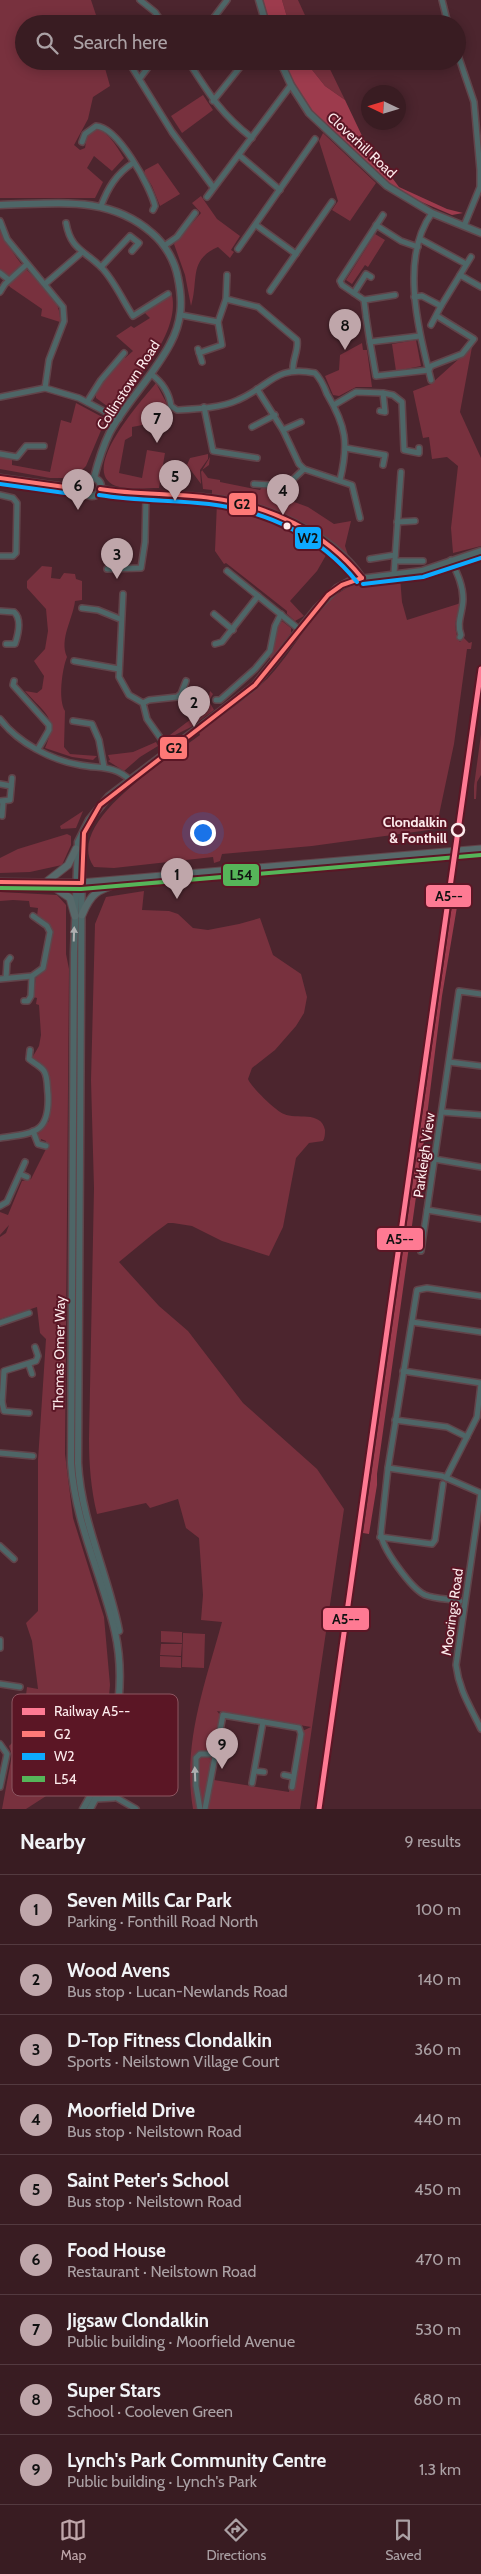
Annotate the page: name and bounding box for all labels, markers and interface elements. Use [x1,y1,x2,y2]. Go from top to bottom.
search box [15,15,466,70]
icon: search [33,29,61,57]
text: Search here [73,31,167,54]
north arrow [361,85,406,130]
street label: Cloverhill Road [324,108,400,182]
pin: 8 [329,309,361,350]
street label: Collinstown Road [92,337,164,433]
pin: 7 [141,402,173,443]
pin: 5 [159,460,191,501]
pin: 6 [62,469,94,510]
pin: 4 [267,474,299,515]
line badge: G2 [228,492,257,516]
text: G2 [234,495,250,513]
unlabelled marker [282,521,292,531]
line badge: W2 [294,526,322,550]
text: W2 [298,529,318,547]
pin: 3 [101,538,133,579]
pin: 2 [178,686,210,727]
line badge: G2 [159,736,188,760]
text: G2 [166,739,182,757]
place label: Clondalkin & Fonthill [383,813,447,847]
your location [190,820,216,846]
marker: Clondalkin & Fonthill [451,823,465,837]
pin: 1 [161,858,193,899]
line badge: L54 [222,863,260,887]
text: L54 [229,866,253,884]
line badge: A5-- [425,884,472,908]
text: A5-- [435,887,463,905]
one-way arrow [71,926,79,942]
street label: Parkleigh View [409,1111,439,1199]
line badge: A5-- [376,1227,424,1251]
text: A5-- [386,1230,414,1248]
street label: Thomas Omer Way [49,1296,69,1410]
street label: Moorings Road [437,1567,467,1657]
line badge: A5-- [322,1607,370,1631]
text: A5-- [332,1610,360,1628]
legend [12,1694,178,1796]
text: Railway A5-- [54,1702,130,1720]
text: G2 [54,1725,71,1743]
pin: 9 [206,1728,238,1769]
text: W2 [54,1747,75,1765]
one-way arrow [191,1765,199,1781]
text: L54 [54,1770,77,1788]
text: Nearby [20,1829,86,1854]
text: 9 results [405,1832,461,1851]
text: Seven Mills Car Park [67,1889,232,1912]
text: 1 [33,1900,39,1919]
text: 100 m [416,1900,461,1919]
text: Parking · Fonthill Road North [67,1912,258,1931]
text: Wood Avens [67,1959,170,1982]
text: 2 [32,1970,40,1989]
text: 140 m [418,1970,461,1989]
text: Bus stop · Lucan-Newlands Road [67,1982,288,2001]
text: D-Top Fitness Clondalkin [67,2029,272,2052]
text: 3 [32,2040,40,2059]
text: 360 m [414,2040,461,2059]
text: Sports · Neilstown Village Court [67,2052,279,2071]
text: Moorfield Drive [67,2099,195,2122]
text: 4 [31,2110,41,2129]
text: 440 m [414,2110,461,2129]
text: Bus stop · Neilstown Road [67,2122,242,2141]
text: Saint Peter's School [67,2169,229,2192]
text: 5 [32,2180,40,2199]
text: 450 m [414,2180,461,2199]
text: Bus stop · Neilstown Road [67,2192,242,2211]
text: Food House [67,2239,166,2262]
text: 6 [32,2250,41,2269]
text: 470 m [415,2250,461,2269]
text: Restaurant · Neilstown Road [67,2262,256,2281]
text: Jigsaw Clondalkin [67,2309,209,2332]
text: 7 [32,2320,40,2339]
text: 530 m [415,2320,461,2339]
text: Public building · Moorfield Avenue [67,2332,295,2351]
text: Super Stars [67,2379,161,2402]
text: 8 [31,2390,41,2409]
text: 680 m [413,2390,461,2409]
text: School · Cooleven Green [67,2402,233,2421]
text: Lynch's Park Community Centre [67,2449,326,2472]
text: 9 [32,2460,41,2479]
text: 1.3 km [419,2460,461,2479]
text: Public building · Lynch's Park [67,2472,257,2491]
tab: Map [59,2516,87,2564]
tab: Directions [206,2516,266,2564]
tab: Saved [385,2516,422,2564]

